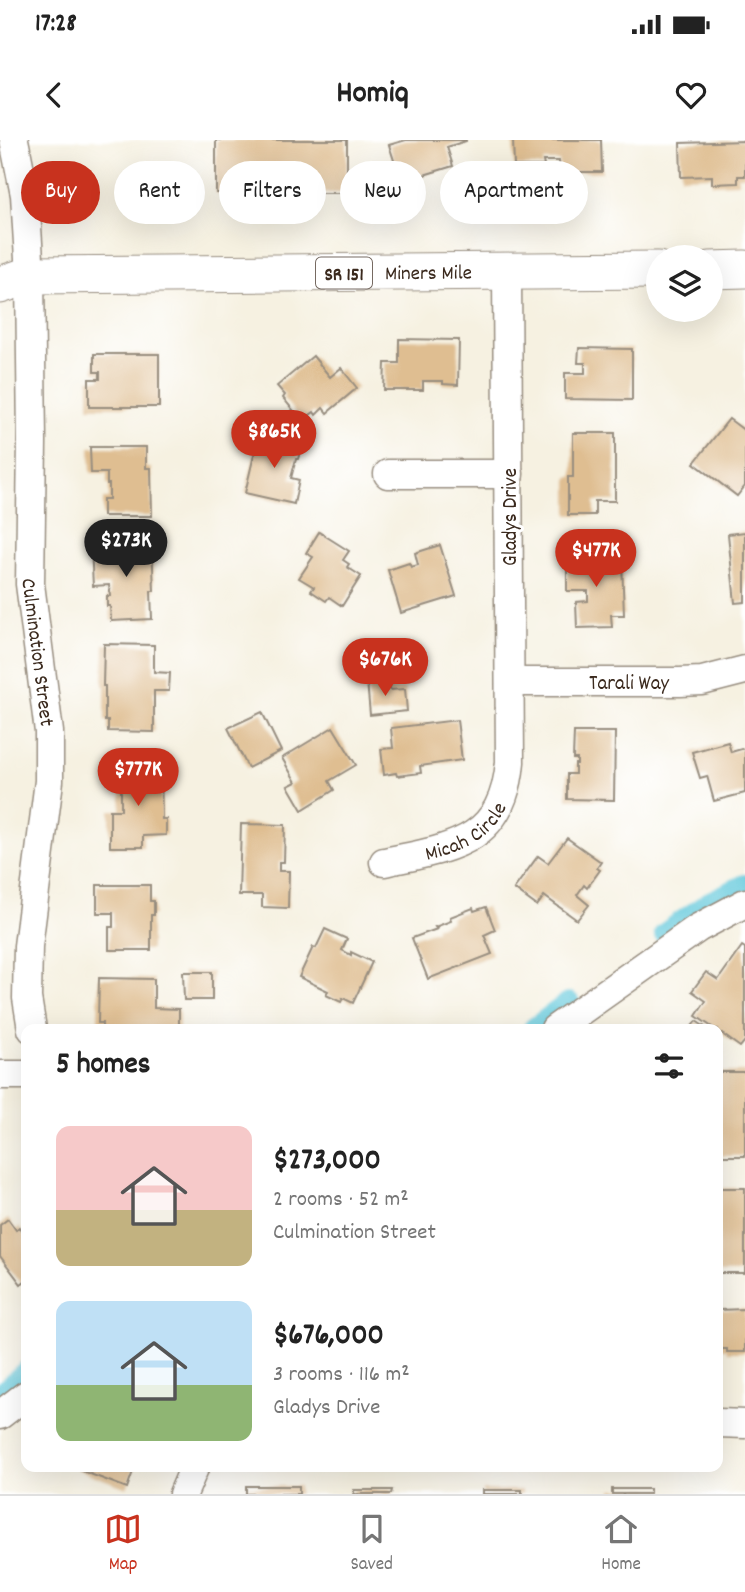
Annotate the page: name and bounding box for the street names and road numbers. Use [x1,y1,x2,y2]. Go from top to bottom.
road number: SR 151 [316,258,372,288]
street label: Miners Mile [385,259,472,290]
street label: Gladys Drive [497,468,527,566]
street label: Culmination Street [12,578,60,729]
street label: Tarali Way [589,670,669,700]
street label: Micah Circle [422,798,516,871]

